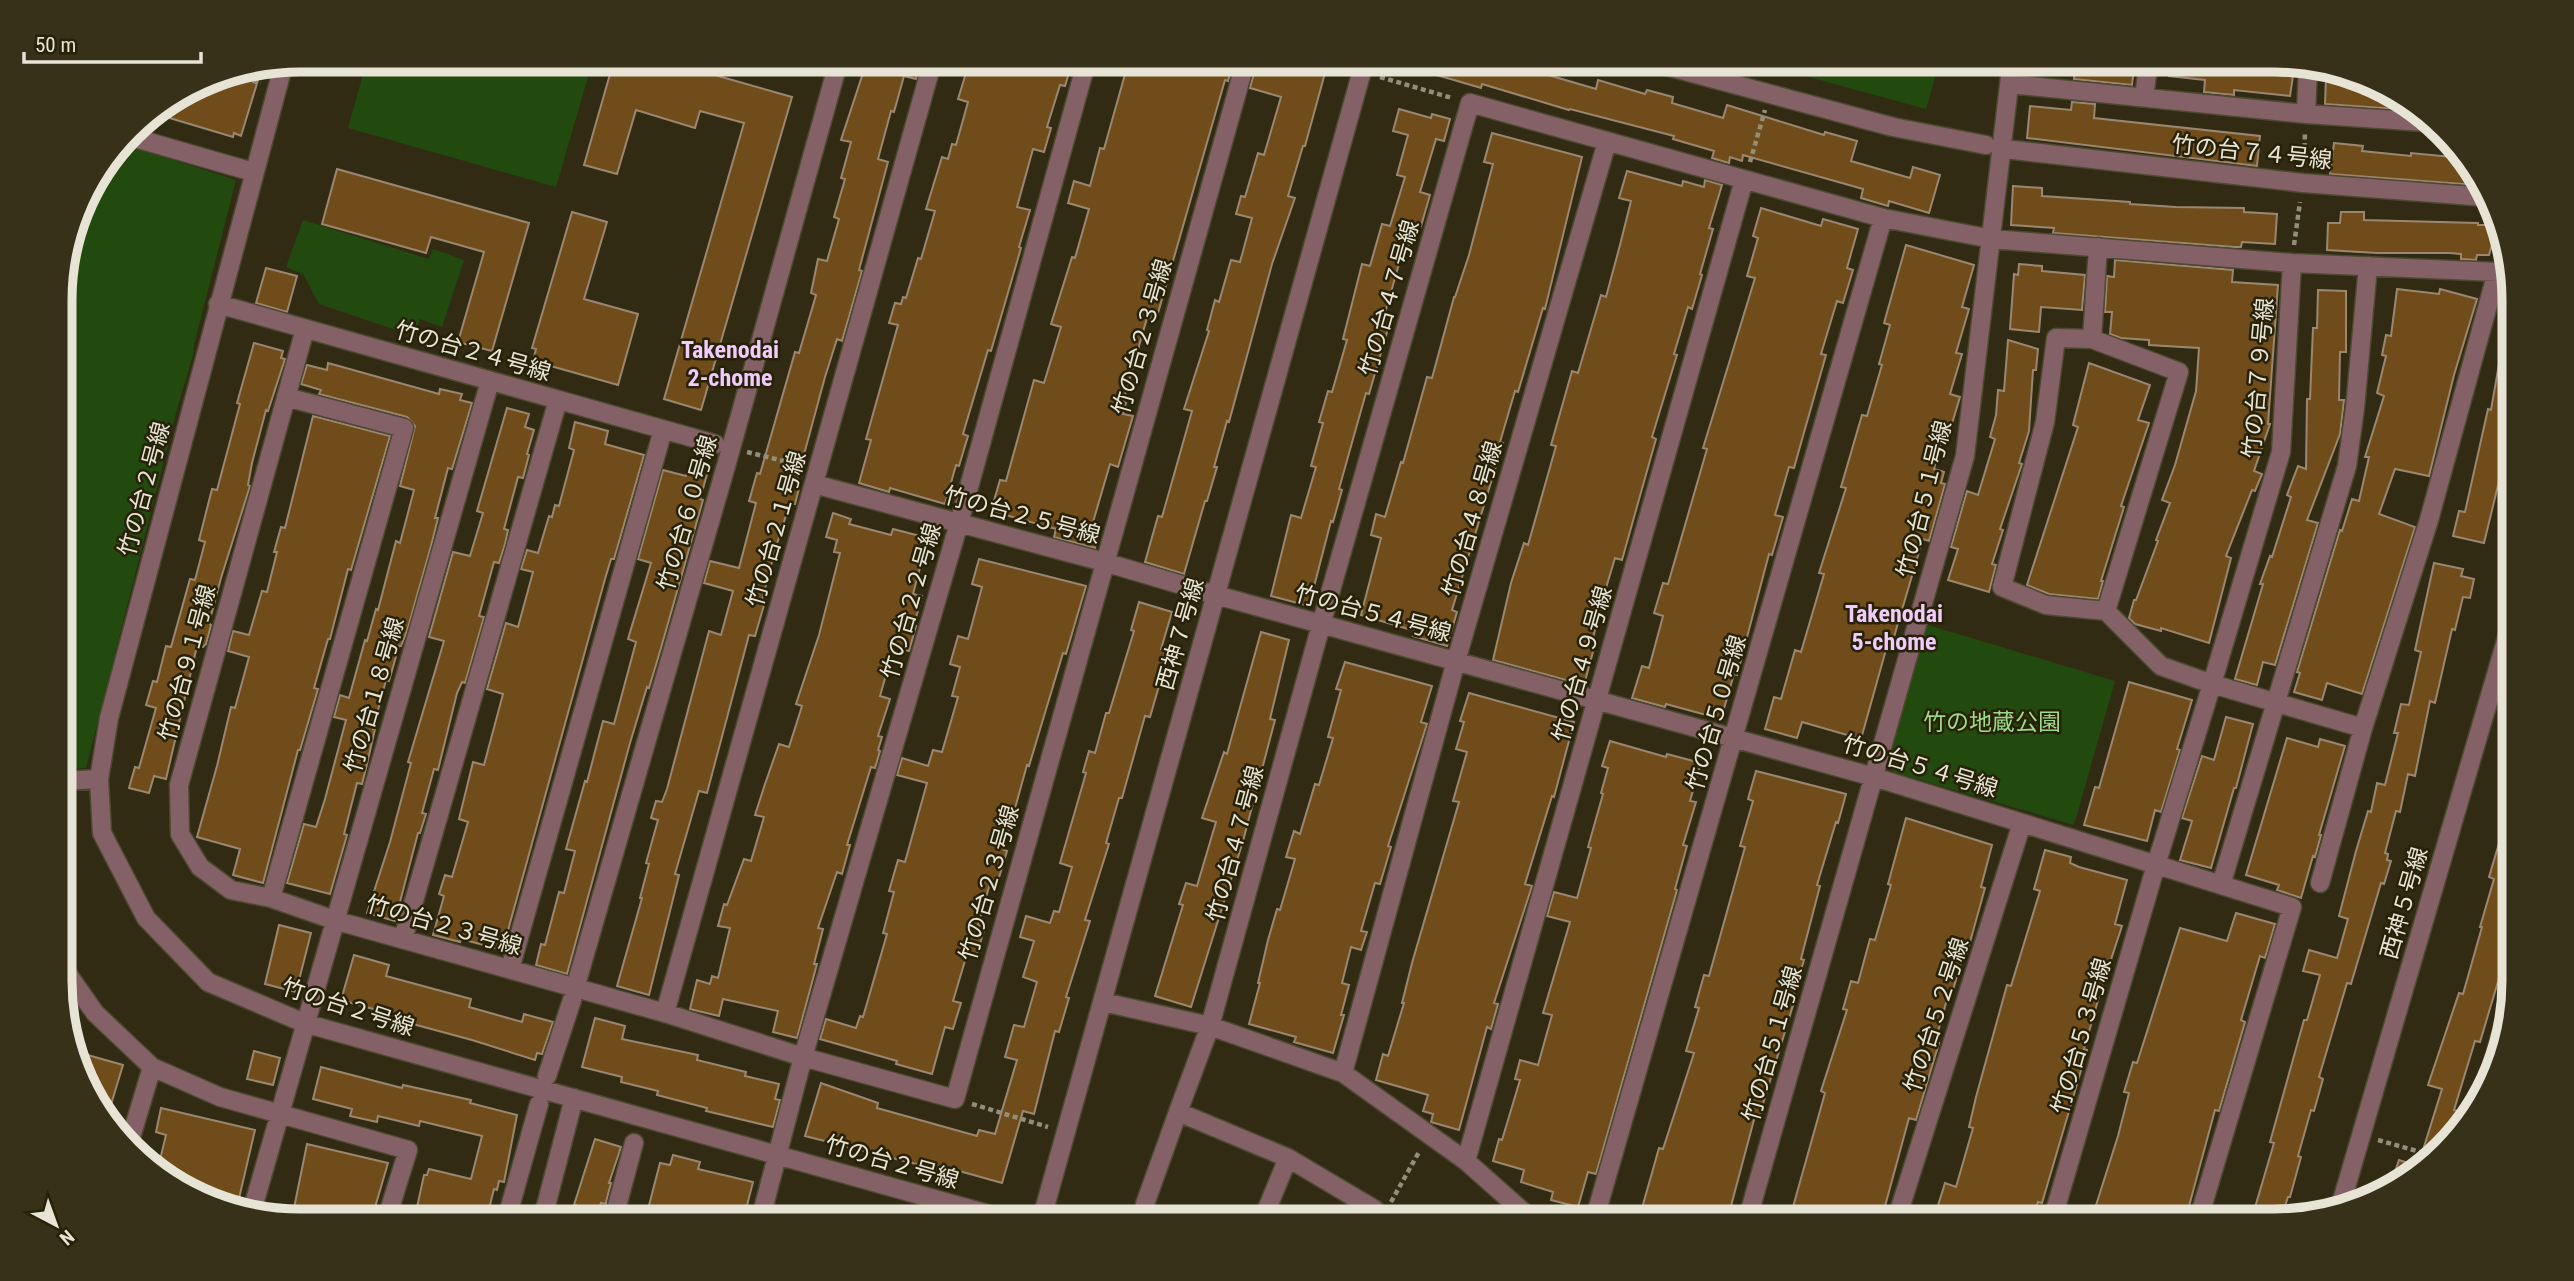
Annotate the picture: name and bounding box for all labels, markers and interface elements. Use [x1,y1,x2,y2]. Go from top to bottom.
scale bar [24,21,201,65]
text: 50 m [35,33,76,57]
street label: 竹の台７４号線 [2170,131,2333,174]
street label: 竹の台４７号線 [1354,217,1425,379]
street label: 竹の台２３号線 [1107,256,1178,418]
street label: 竹の台７９号線 [2238,297,2279,459]
street label: 竹の台２４号線 [392,316,554,387]
district label: Takenodai 2-chome [681,336,779,392]
street label: 竹の台５１号線 [1892,418,1957,580]
street label: 竹の台２号線 [114,419,175,559]
street label: 竹の台６０号線 [652,432,723,594]
street label: 竹の台４８号線 [1437,438,1508,600]
street label: 竹の台２１号線 [741,448,812,610]
street label: 竹の台２５号線 [941,482,1103,549]
street label: 竹の台２２号線 [876,520,947,682]
street label: 西神７号線 [1152,575,1209,693]
street label: 竹の台５４号線 [1292,580,1454,647]
street label: 竹の台９１号線 [154,582,221,744]
street label: 竹の台４９号線 [1547,583,1618,745]
district label: Takenodai 5-chome [1845,600,1943,656]
street label: 竹の台１８号線 [339,614,410,776]
street label: 竹の台５０号線 [1681,632,1752,794]
park label: 竹の地蔵公園 [1923,709,2061,736]
street label: 竹の台５４号線 [1839,730,2001,803]
street label: 竹の台４７号線 [1202,763,1269,925]
street label: 竹の台２３号線 [954,802,1025,964]
street label: 西神５号線 [2376,844,2433,962]
street label: 竹の台２３号線 [363,890,525,961]
street label: 竹の台５２号線 [1899,934,1974,1096]
street label: 竹の台５３号線 [2046,955,2117,1117]
street label: 竹の台５１号線 [1737,963,1808,1125]
street label: 竹の台２号線 [278,973,418,1042]
street label: 竹の台２号線 [822,1130,962,1194]
north arrow [21,1190,91,1260]
text: N [55,1225,79,1250]

